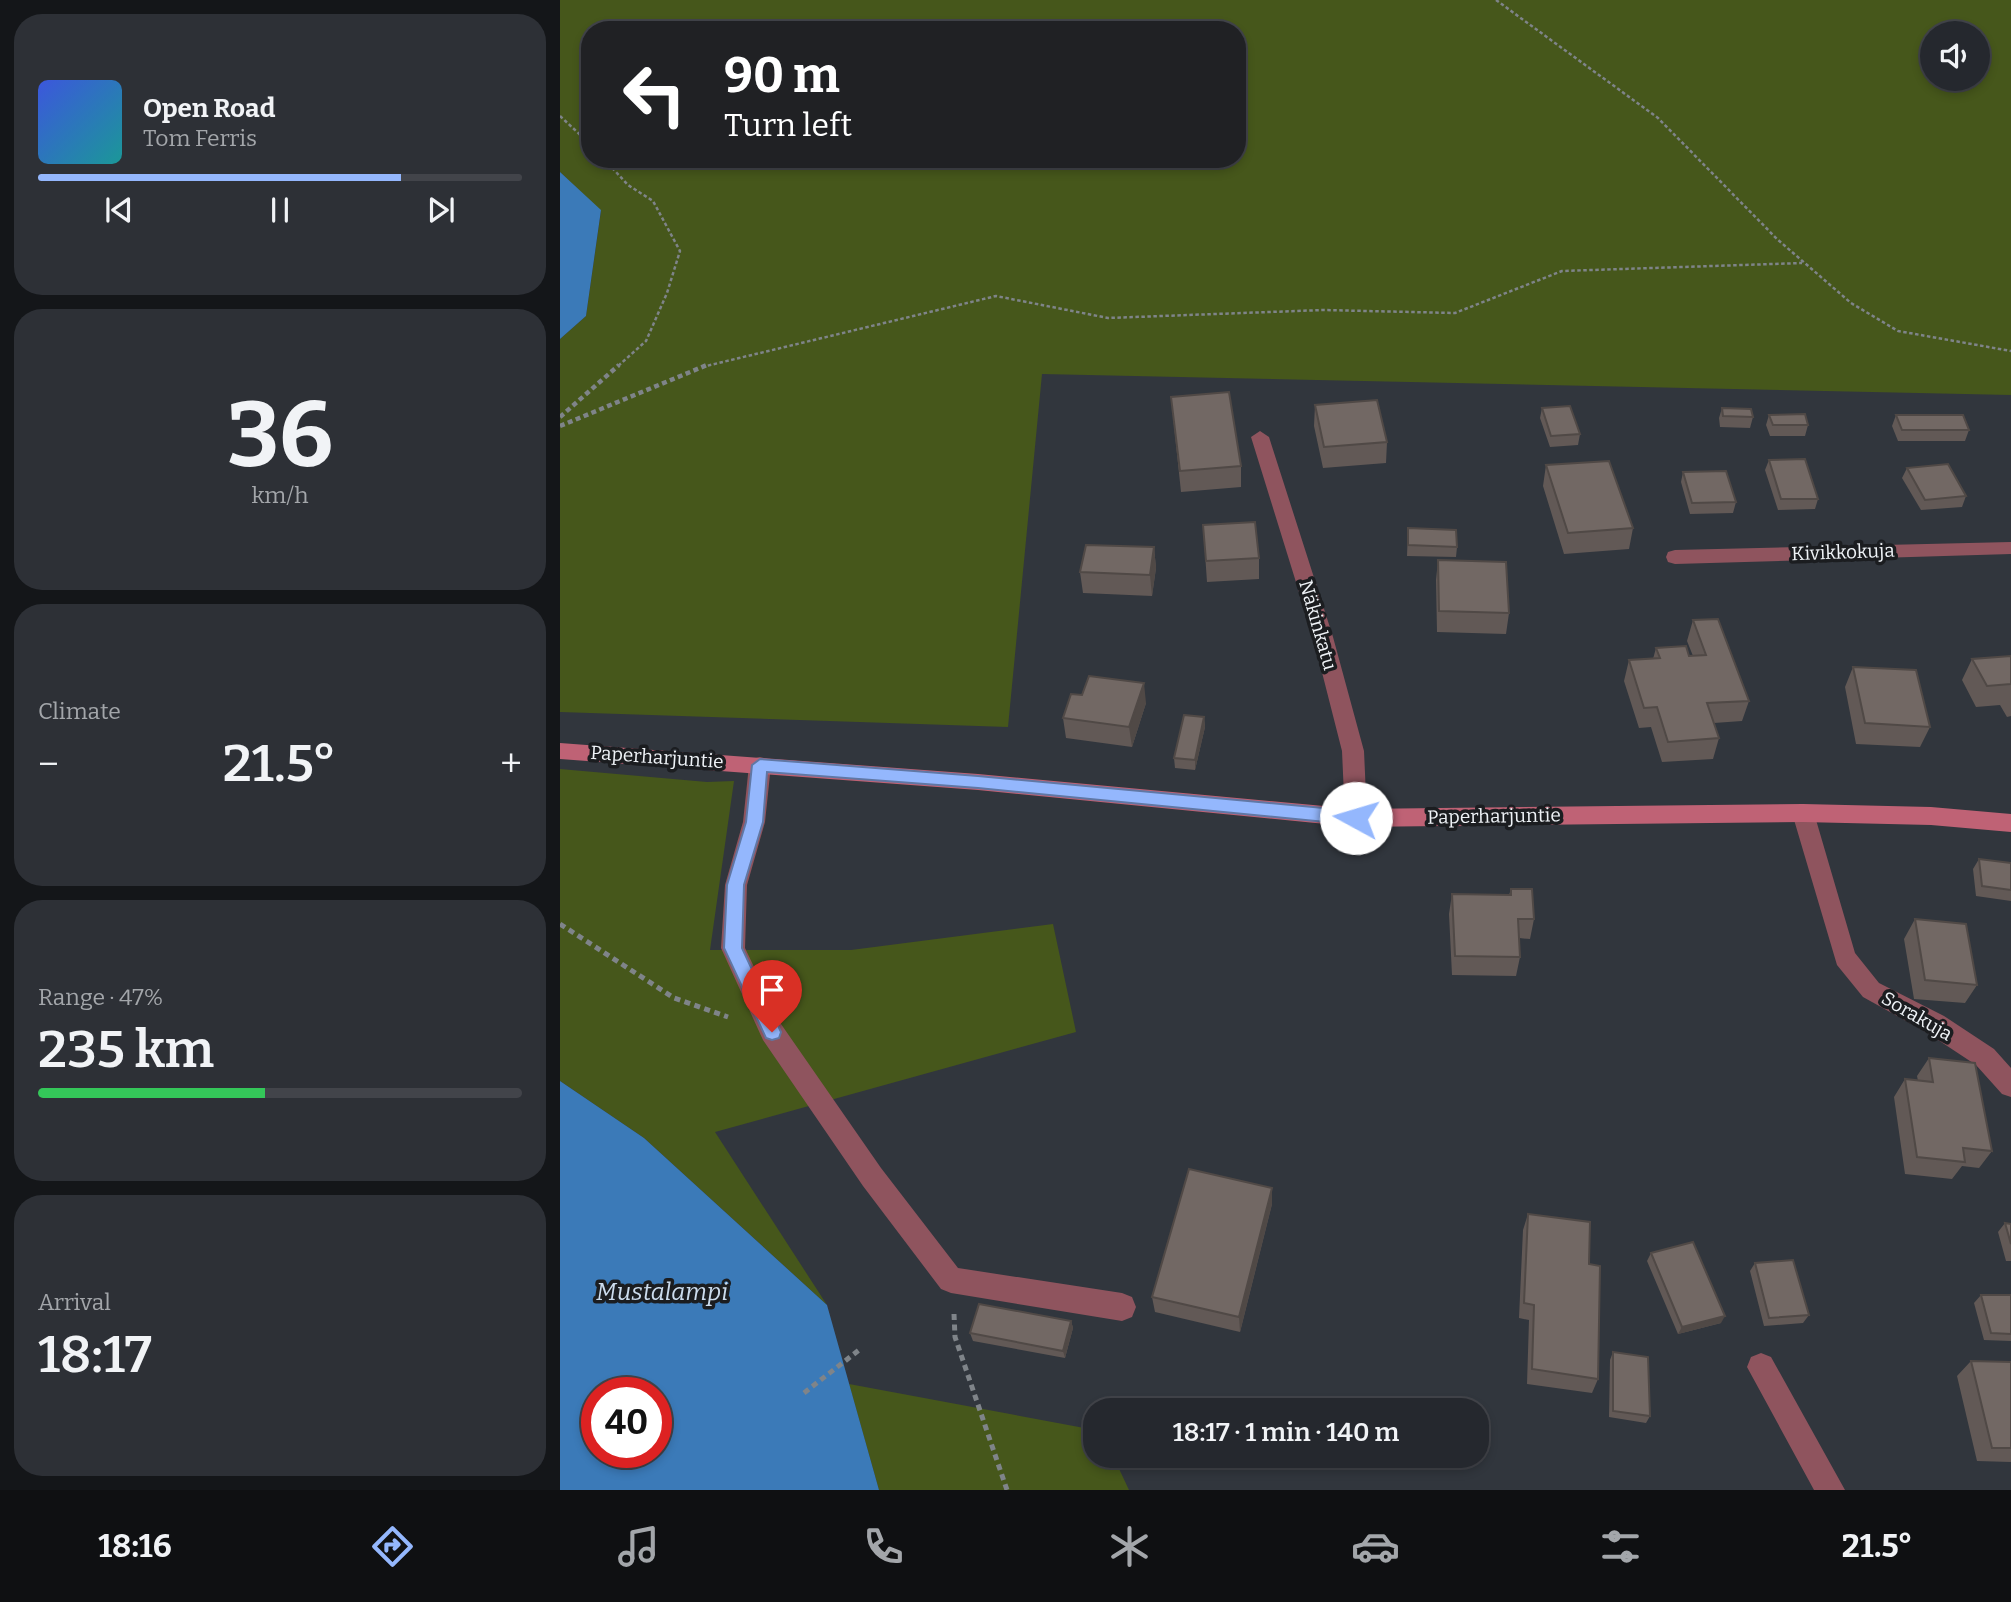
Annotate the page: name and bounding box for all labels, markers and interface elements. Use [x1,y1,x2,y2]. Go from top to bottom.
map controls [1920,21,1990,91]
button: sound [1920,21,1990,91]
text: 90 m [724,46,840,105]
icon: left [609,49,700,140]
text: Open Road [143,93,275,124]
text: Turn left [724,106,852,144]
text: Tom Ferris [143,124,257,152]
icon: previous [100,191,138,229]
icon: pause [261,191,299,229]
icon: next [422,191,460,229]
text: 36 [227,381,333,490]
text: km/h [252,481,308,509]
street label: Kivikkokuja [1791,539,1896,565]
street label: Näkinkatu [1294,577,1342,673]
text: Climate [38,697,121,725]
text: 21.5° [223,732,336,795]
text: − [38,741,59,787]
text: + [500,741,522,787]
street label: Paperharjuntie [590,741,724,773]
position arrow [1319,781,1393,855]
street label: Paperharjuntie [1427,803,1561,829]
pin [742,960,802,1032]
icon: arrive [753,971,791,1009]
text: Range · 47% [38,983,163,1011]
street label: Sorakuja [1877,987,1957,1046]
text: 235 km [38,1018,214,1081]
water label: Mustalampi [596,1278,728,1306]
text: Arrival [38,1288,111,1316]
text: 18:17 [38,1323,152,1386]
speed limit sign: 40 [581,1377,672,1468]
text: 18:17 · 1 min · 140 m [1173,1417,1399,1448]
icon: directions [368,1522,417,1571]
icon: music [614,1522,663,1571]
icon: phone [859,1522,908,1571]
icon: climate [1105,1522,1154,1571]
icon: car [1351,1522,1400,1571]
icon: filters [1596,1522,1645,1571]
text: 18:16 [98,1527,172,1565]
text: 21.5° [1842,1527,1913,1565]

